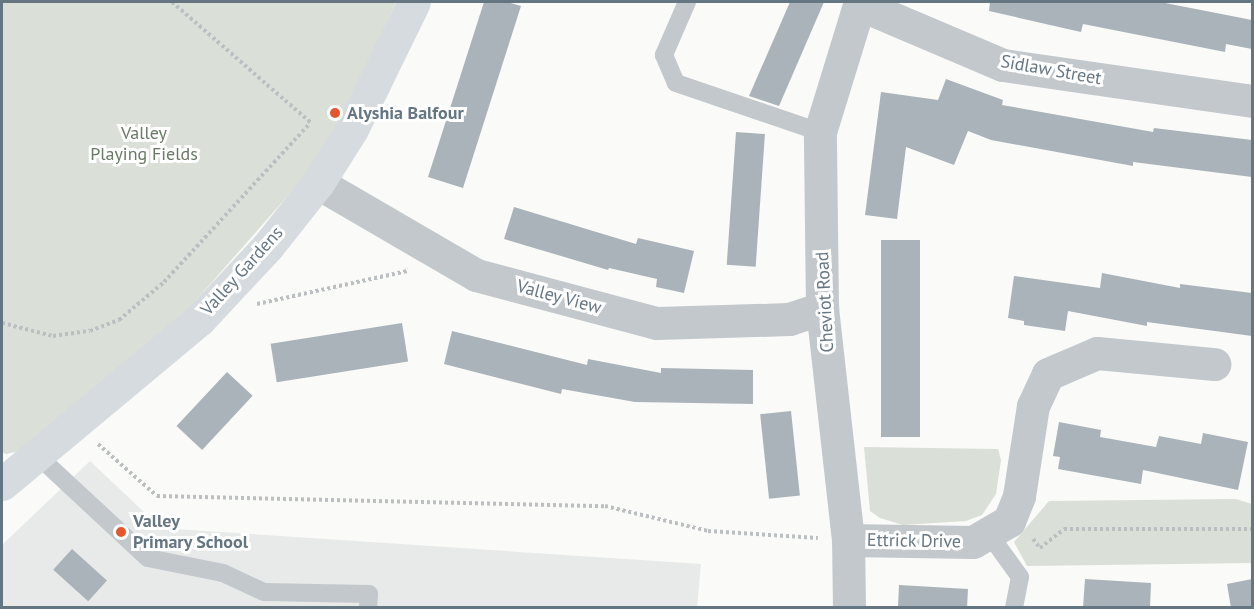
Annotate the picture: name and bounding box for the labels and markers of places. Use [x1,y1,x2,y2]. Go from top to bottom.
place label: Alyshia Balfour [347,102,464,124]
marker: Alyshia Balfour [328,106,342,120]
place label: Valley Primary School [133,511,249,554]
marker: Valley Primary School [114,525,128,539]

